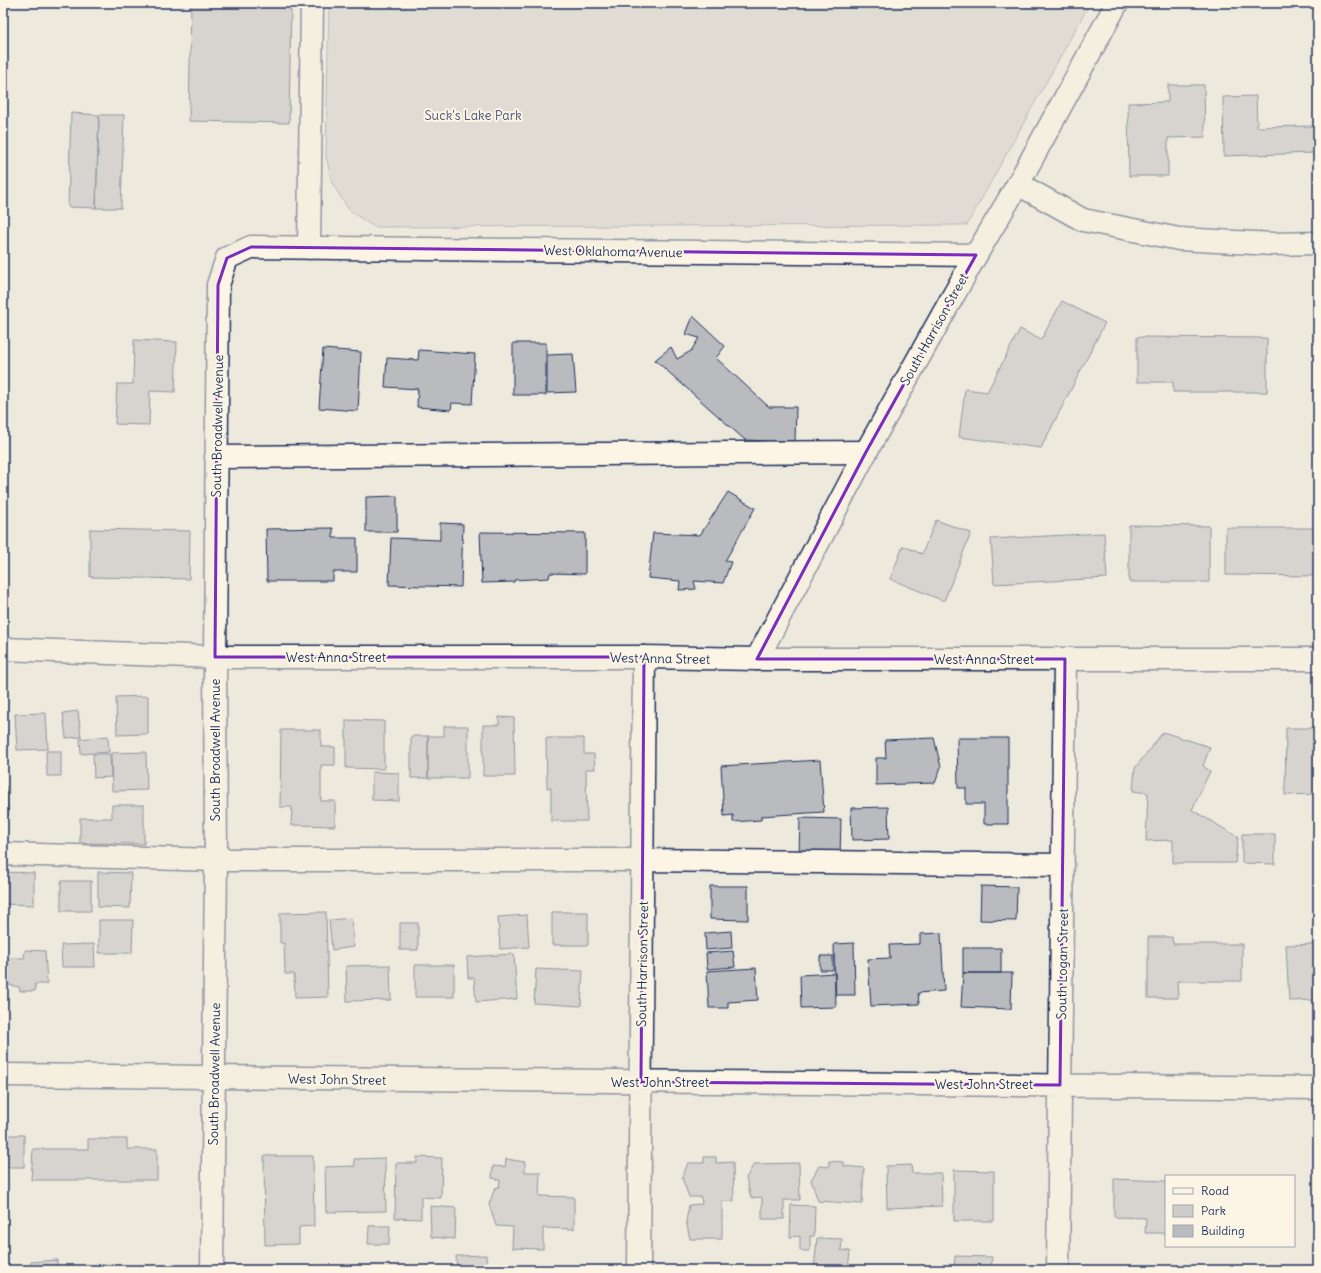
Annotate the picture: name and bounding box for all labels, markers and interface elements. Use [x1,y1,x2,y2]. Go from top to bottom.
park label: Suck's Lake Park [424,107,522,124]
street label: West Oklahoma Avenue [543,242,683,261]
street label: South Harrison Street [896,270,973,388]
street label: South Broadwell Avenue [208,354,227,498]
street label: West Anna Street [286,649,387,666]
street label: West Anna Street [610,649,711,668]
street label: West Anna Street [934,651,1035,668]
street label: South Broadwell Avenue [207,679,224,821]
street label: South Harrison Street [633,900,652,1027]
street label: South Logan Street [1053,908,1072,1020]
street label: South Broadwell Avenue [205,1002,224,1146]
street label: West John Street [288,1070,387,1089]
street label: West John Street [611,1074,710,1091]
street label: West John Street [935,1076,1034,1093]
legend [1165,1175,1295,1247]
text: Road [1201,1183,1229,1198]
text: Park [1201,1203,1226,1218]
text: Building [1201,1223,1245,1238]

